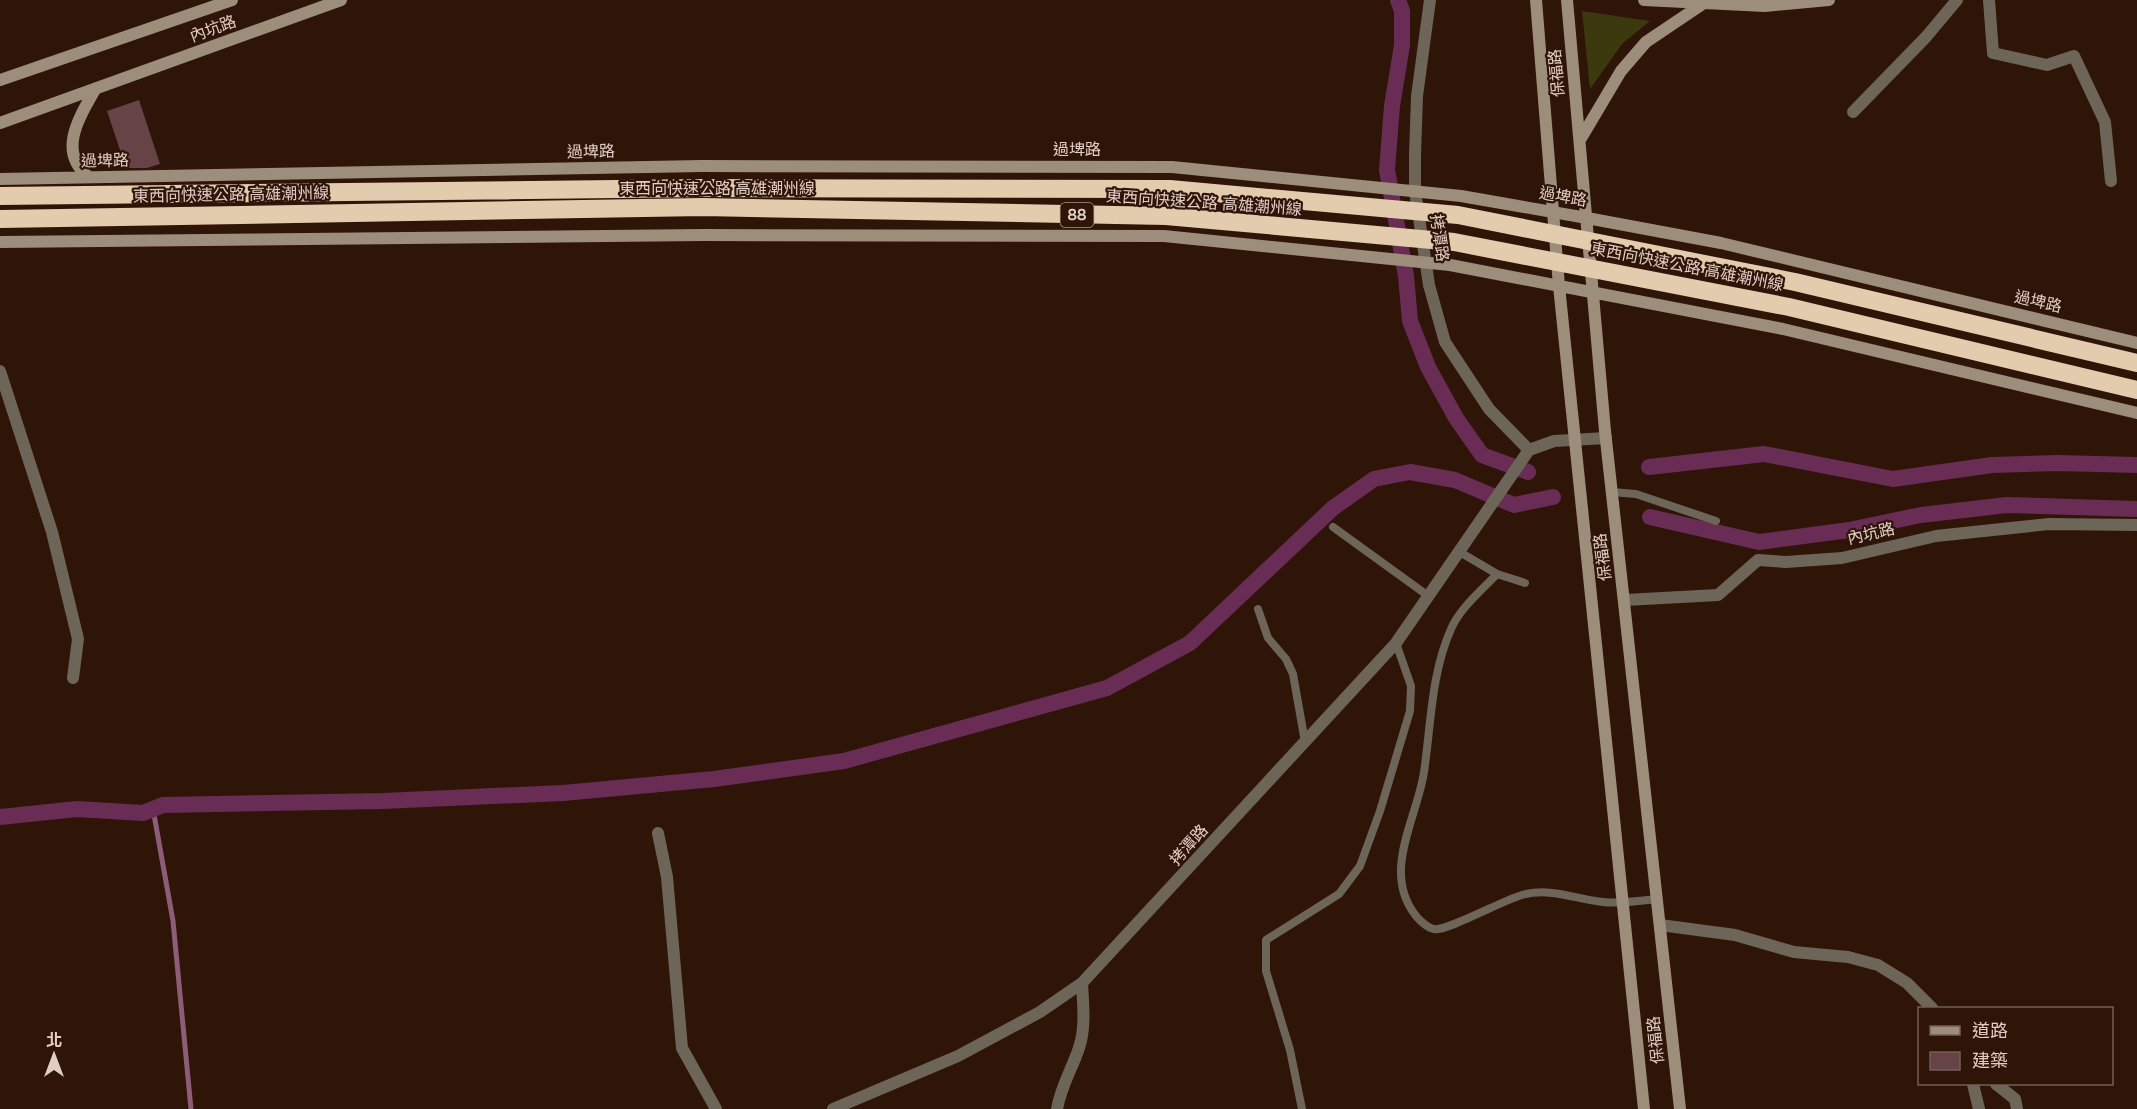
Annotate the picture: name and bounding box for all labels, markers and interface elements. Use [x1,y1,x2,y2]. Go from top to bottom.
street label: 內坑路 [187,11,239,47]
street label: 保福路 [1545,48,1569,98]
street label: 過埤路 [1053,140,1101,160]
street label: 過埤路 [567,142,615,162]
street label: 過埤路 [81,151,129,171]
street label: 東西向快速公路 高雄潮州線 [619,179,815,199]
street label: 東西向快速公路 高雄潮州線 [133,183,329,207]
street label: 過埤路 [1538,183,1588,211]
street label: 東西向快速公路 高雄潮州線 [1105,186,1303,220]
road number: 88 [1060,203,1094,227]
street label: 拷潭路 [1426,213,1452,263]
street label: 東西向快速公路 高雄潮州線 [1589,238,1785,296]
street label: 過埤路 [2012,287,2064,317]
street label: 內坑路 [1845,519,1897,549]
street label: 保福路 [1590,532,1616,582]
street label: 拷潭路 [1166,820,1212,870]
legend [1918,1007,2113,1085]
street label: 保福路 [1644,1015,1668,1065]
text: 道路 [1972,1020,2008,1042]
north arrow [24,1025,84,1085]
text: 北 [46,1031,62,1051]
text: 建築 [1972,1050,2008,1072]

